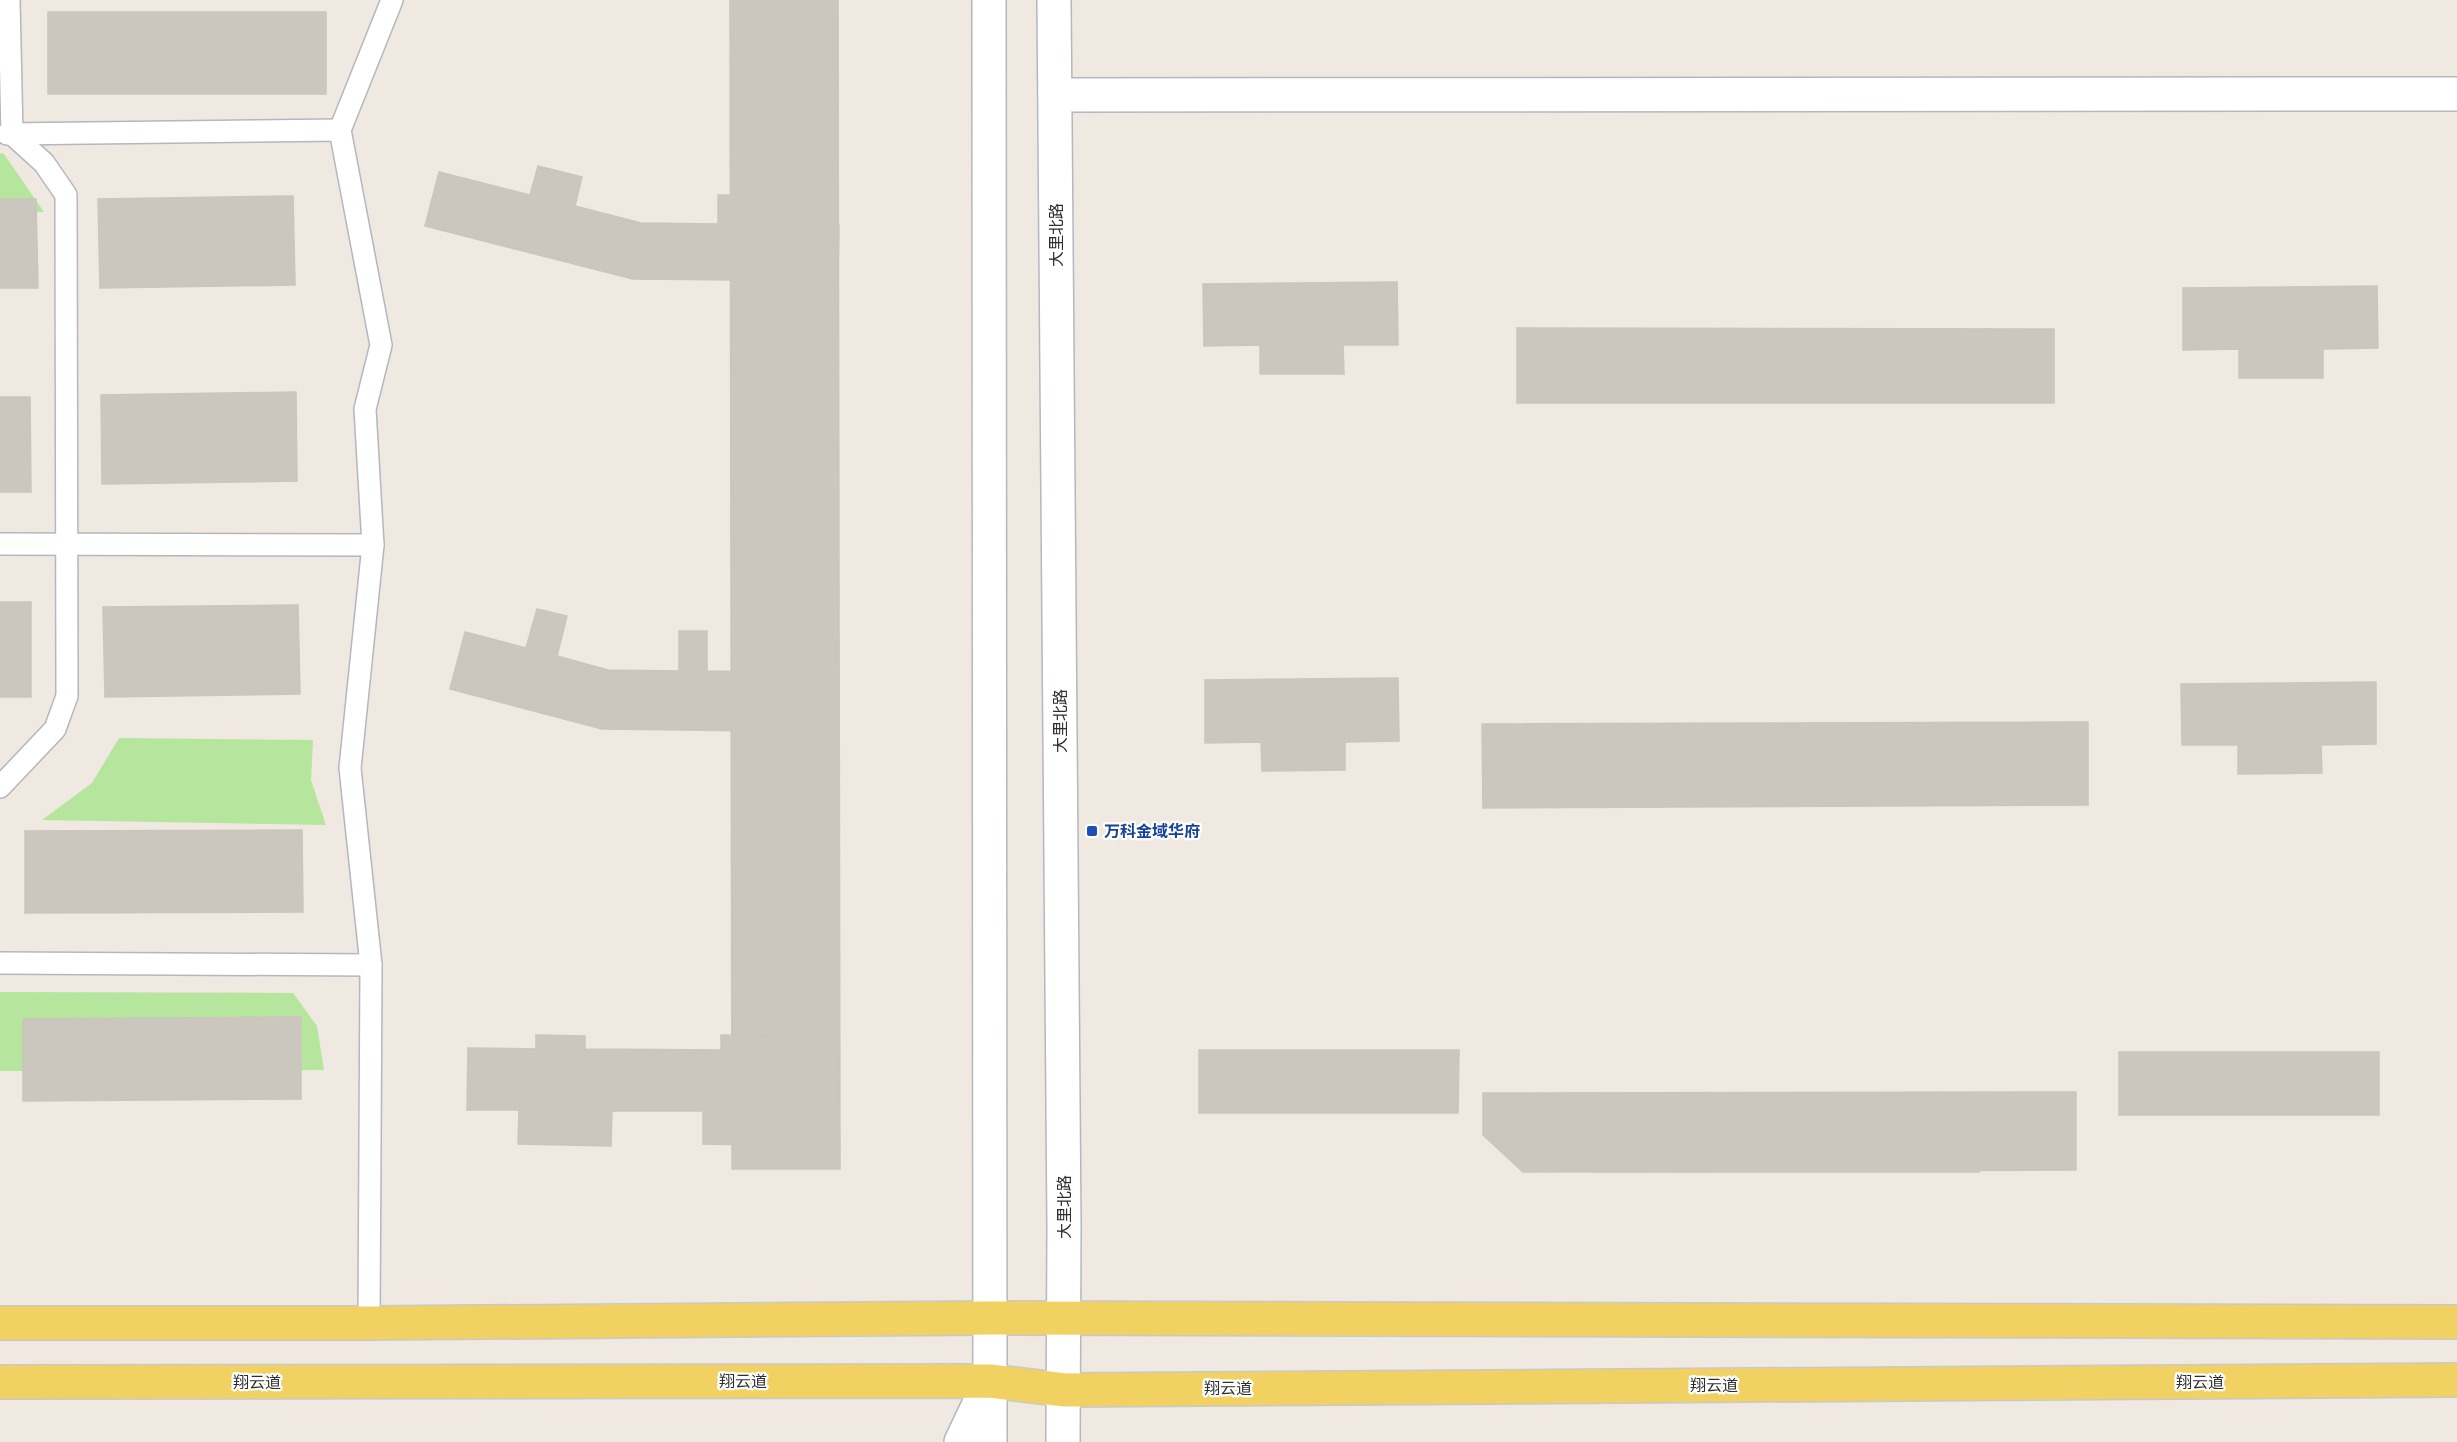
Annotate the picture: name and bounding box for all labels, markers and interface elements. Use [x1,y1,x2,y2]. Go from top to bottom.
street label: 大里北路 [1048,203,1068,267]
street label: 大里北路 [1052,689,1072,753]
place label: 万科金域华府 [1104,822,1200,843]
marker: 万科金域华府 [1085,824,1099,838]
street label: 大里北路 [1056,1175,1076,1239]
street label: 翔云道 [719,1373,767,1393]
street label: 翔云道 [233,1374,281,1394]
street label: 翔云道 [2176,1374,2224,1394]
street label: 翔云道 [1690,1377,1738,1397]
street label: 翔云道 [1204,1380,1252,1400]

